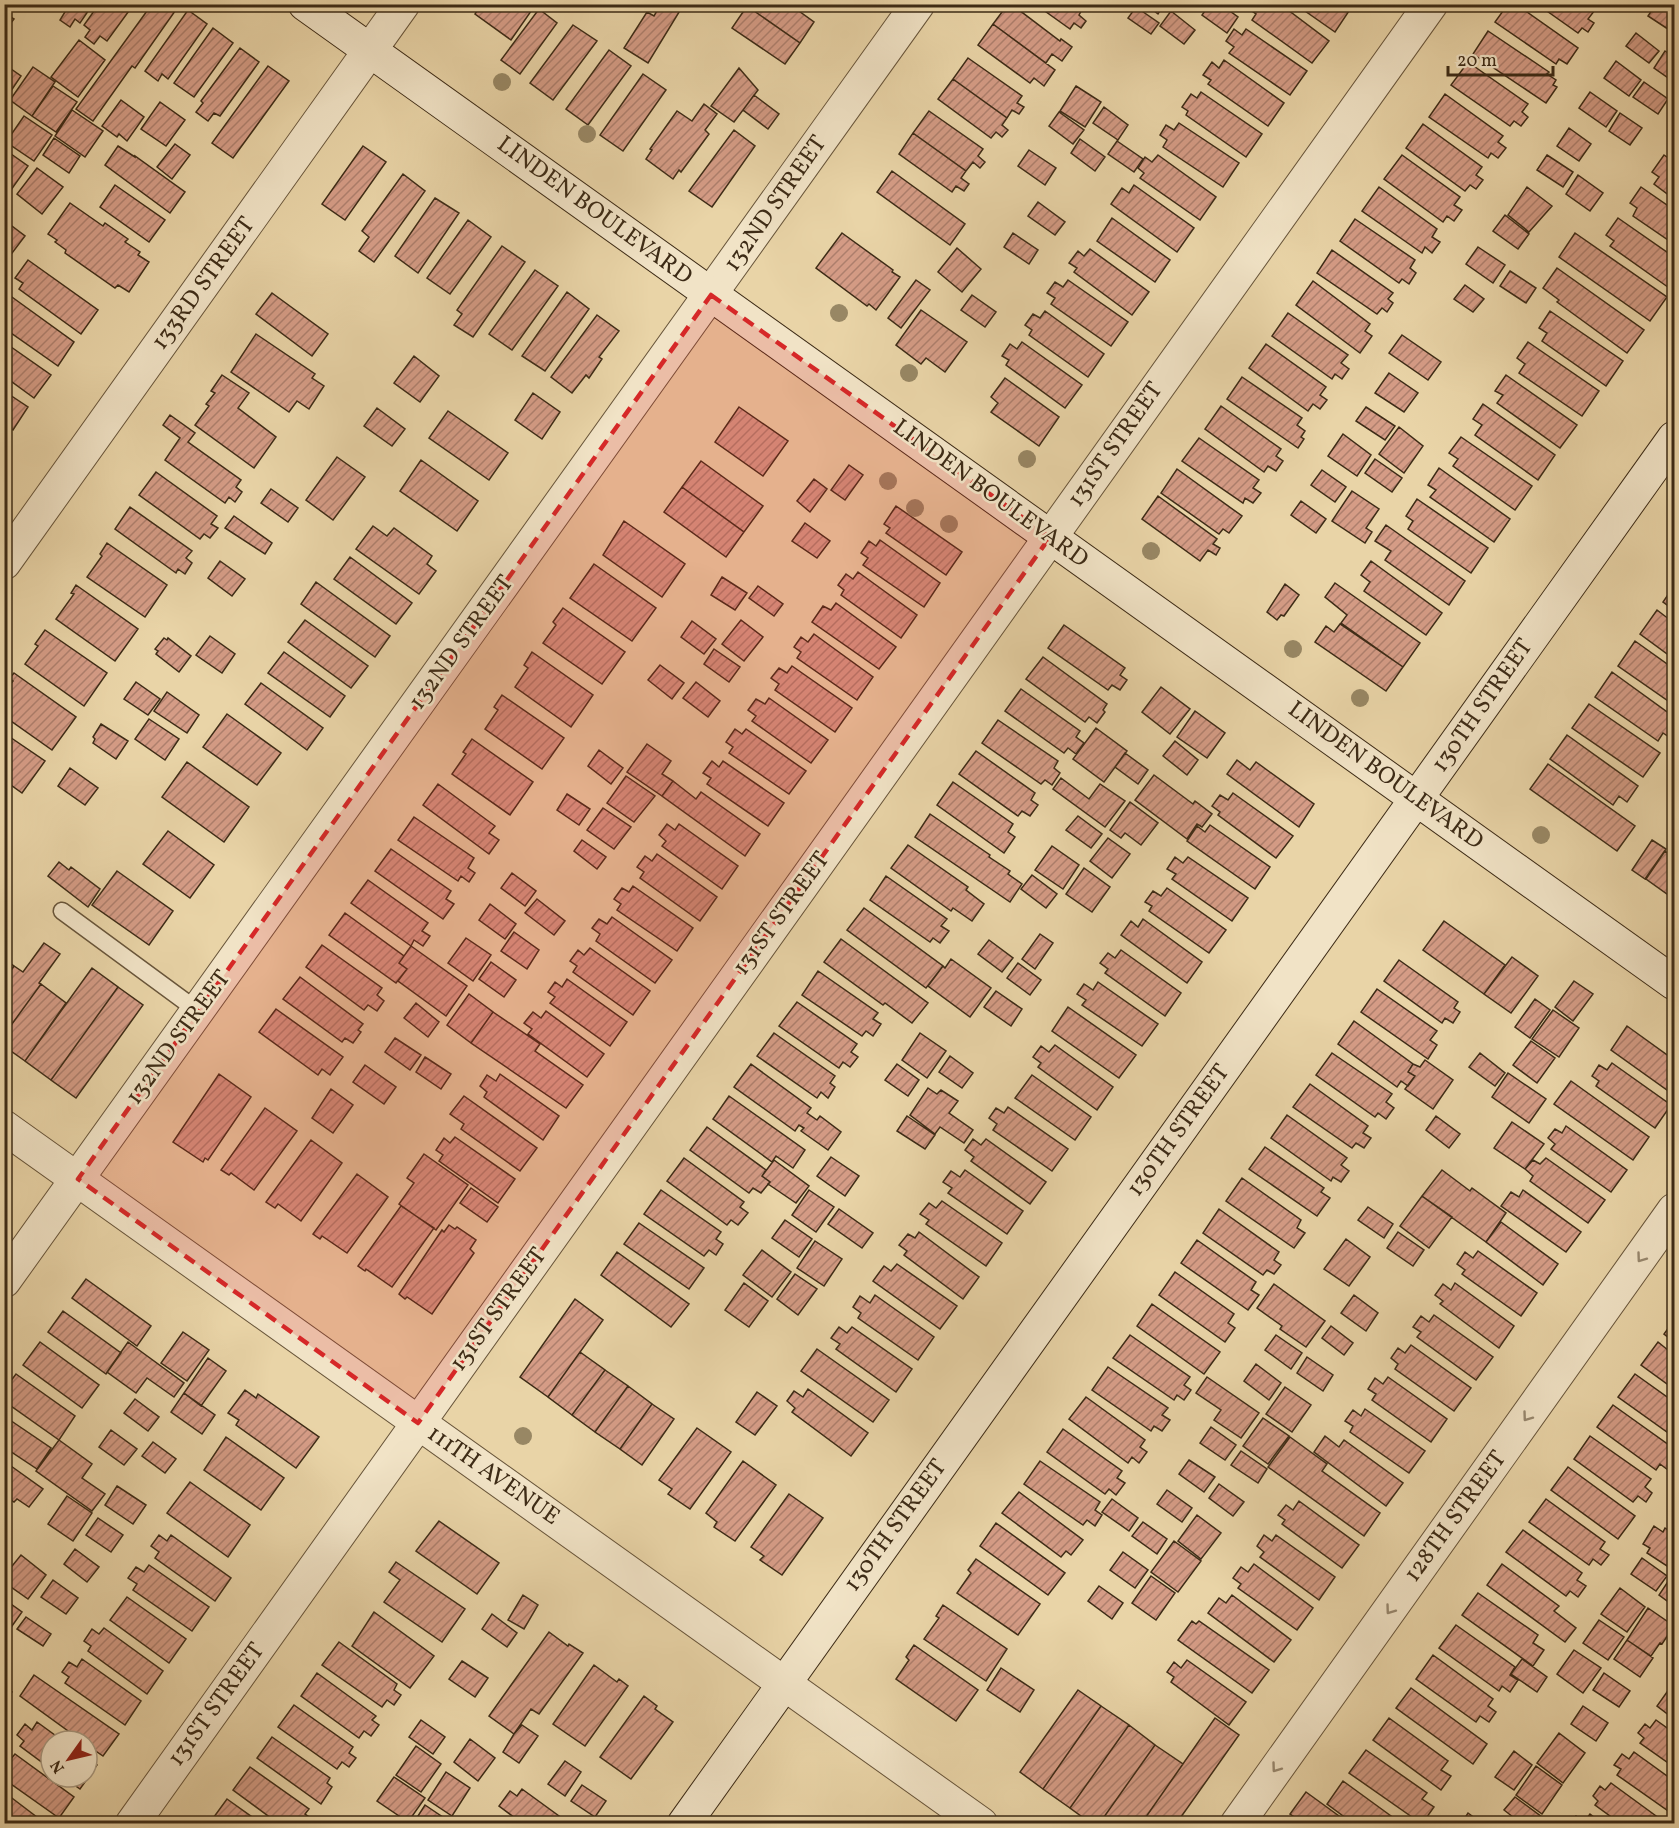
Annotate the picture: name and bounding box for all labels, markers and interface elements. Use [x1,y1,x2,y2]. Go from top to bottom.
scale bar [1448,39,1553,77]
text: 20 m [1457,49,1497,74]
street label: LINDEN BOULEVARD [489,128,699,294]
street label: 132ND STREET [716,129,836,279]
street label: 133RD STREET [144,210,264,358]
street label: 131ST STREET [1060,376,1172,514]
street label: LINDEN BOULEVARD [885,411,1095,577]
street label: 132ND STREET [401,569,523,717]
street label: 130TH STREET [1424,632,1542,780]
street label: LINDEN BOULEVARD [1280,693,1490,859]
street label: 131ST STREET [725,845,839,983]
street label: 132ND STREET [118,964,240,1112]
street label: 130TH STREET [1119,1058,1239,1204]
street label: 131ST STREET [442,1241,556,1379]
one-way arrow [1637,1252,1648,1263]
one-way arrow [1523,1410,1534,1421]
street label: 111TH AVENUE [420,1418,566,1534]
street label: 128TH STREET [1397,1444,1515,1590]
street label: 130TH STREET [836,1453,956,1599]
one-way arrow [1386,1603,1397,1614]
street label: 131ST STREET [160,1636,274,1774]
north arrow [39,1729,99,1789]
text: N [46,1755,71,1777]
one-way arrow [1272,1762,1283,1773]

